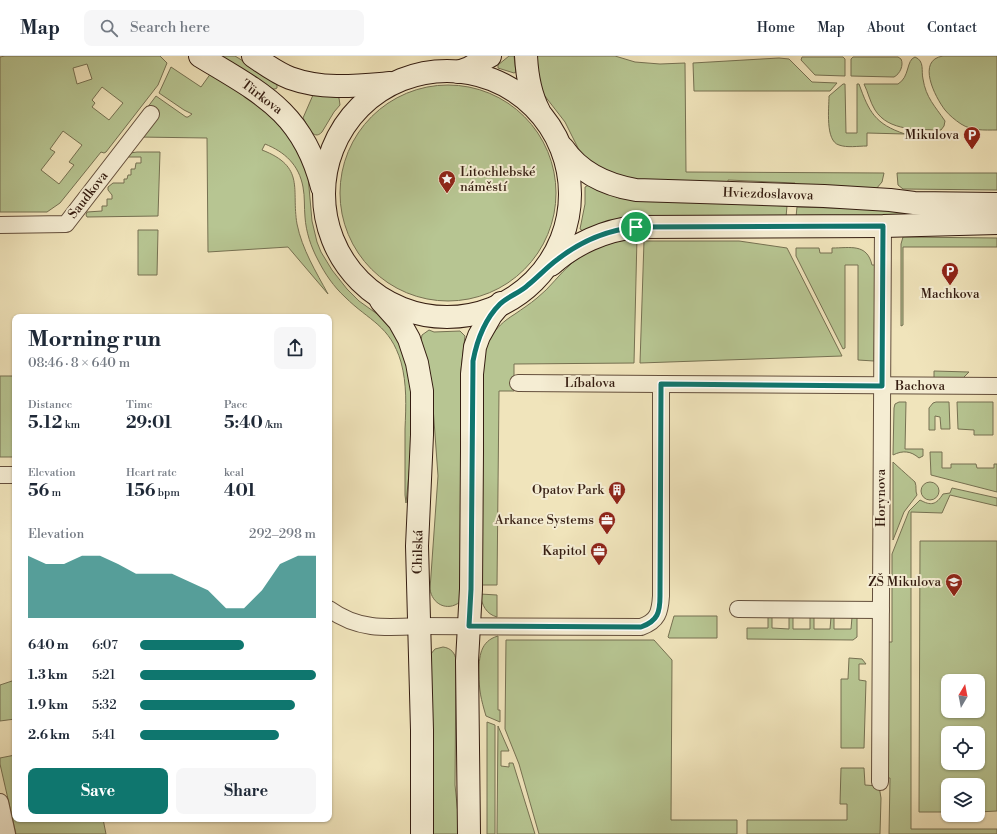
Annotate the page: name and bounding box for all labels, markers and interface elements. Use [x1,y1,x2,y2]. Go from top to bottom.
search box [84,10,364,46]
text: Map [20,16,60,40]
icon: search [98,17,120,39]
text: Search here [130,18,210,37]
text: Home [757,19,795,37]
text: Map [817,19,845,37]
text: About [867,19,905,37]
text: Contact [927,19,977,37]
street label: Türkova [238,76,286,118]
parking icon: Mikulova [962,125,982,150]
place label: Mikulova [905,127,959,143]
place label: Litochlebské náměstí [460,164,536,195]
street label: Saudkova [65,168,112,222]
place icon: Litochlebské náměstí [437,169,457,194]
street label: Hviezdoslavova [722,184,814,204]
pin [619,210,653,244]
icon: arrive [625,216,647,238]
parking icon: Machkova [940,261,960,286]
place label: Machkova [921,286,980,302]
text: Morning run [28,326,161,353]
button: share [274,327,316,369]
text: 08:46 · 8 × 640 m [28,355,130,371]
street label: Líbalova [565,375,616,391]
street label: Bachova [894,378,945,394]
text: Distance [28,398,72,412]
text: Time [126,398,153,412]
text: Pace [224,398,248,412]
text: 5.12 [28,412,62,434]
text: 29:01 [126,412,172,434]
text: 5:40 [224,412,263,434]
text: km [62,418,80,432]
text: /km [263,418,283,432]
text: Elevation [28,466,76,480]
text: Heart rate [126,466,177,480]
text: kcal [224,466,244,480]
street label: Horynova [873,469,889,527]
text: 56 [28,480,49,502]
text: 156 [126,480,155,502]
text: 401 [224,480,255,502]
building icon: Opatov Park [607,480,627,505]
place label: Opatov Park [532,482,605,498]
text: m [49,486,61,500]
text: bpm [155,486,180,500]
office icon: Arkance Systems [597,510,617,535]
place label: Arkance Systems [494,512,594,528]
text: Elevation [28,526,84,542]
text: 292–298 m [249,526,316,542]
street label: Chilská [410,529,426,574]
office icon: Kapitol [589,541,609,566]
place label: Kapitol [542,543,586,559]
school or university icon: ZŠ Mikulova [944,572,964,597]
place label: ZŠ Mikulova [868,573,941,590]
text: 640 m [28,637,69,653]
text: 6:07 [92,637,118,653]
text: 1.3 km [28,667,68,683]
text: 5:21 [92,667,115,683]
north arrow [941,674,985,718]
map controls [941,674,985,822]
text: 1.9 km [28,697,68,713]
text: 5:32 [92,697,117,713]
button: locate [941,726,985,770]
text: 2.6 km [28,727,70,743]
text: 5:41 [92,727,115,743]
button: Save [28,768,168,814]
button: Share [176,768,316,814]
button: layers [941,778,985,822]

